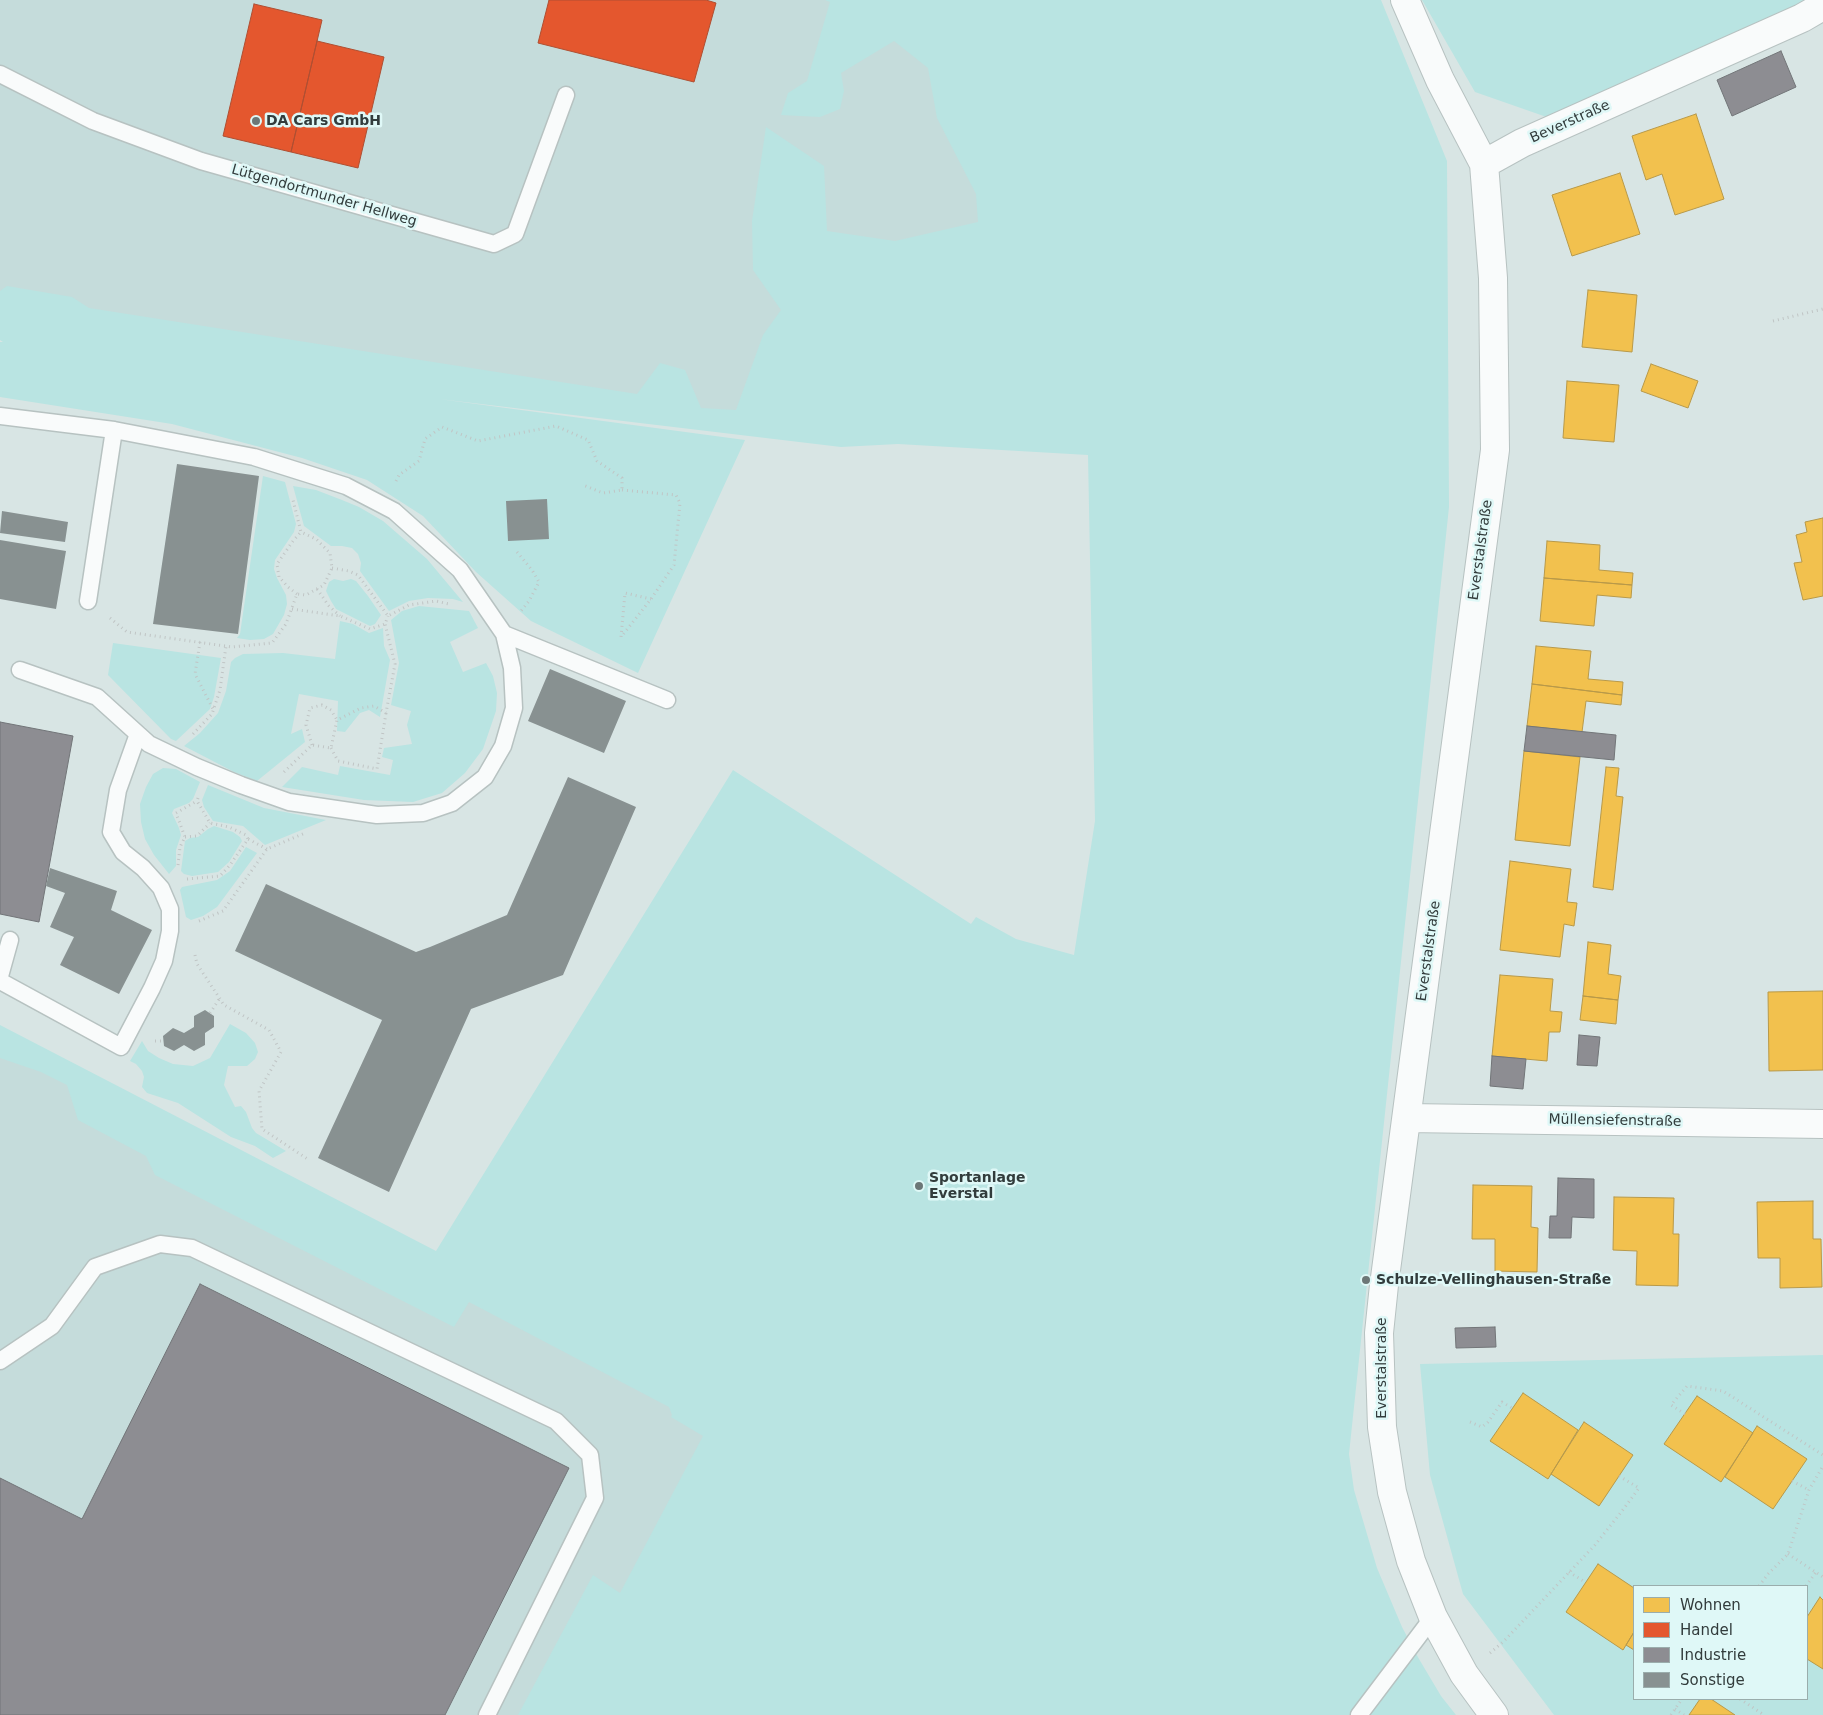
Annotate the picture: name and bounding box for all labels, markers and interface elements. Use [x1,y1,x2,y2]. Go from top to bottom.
street label: Beverstraße [1528,97,1612,147]
place label: DA Cars GmbH [266,113,381,129]
marker: DA Cars GmbH [250,115,262,127]
street label: Lütgendortmunder Hellweg [229,161,419,231]
street label: Everstalstraße [1466,499,1496,601]
street label: Everstalstraße [1414,900,1444,1002]
street label: Müllensiefenstraße [1548,1111,1682,1131]
place label: Sportanlage Everstal [929,1170,1025,1202]
marker: Sportanlage Everstal [913,1180,925,1192]
place label: Schulze-Vellinghausen-Straße [1376,1272,1611,1288]
marker: Schulze-Vellinghausen-Straße [1360,1274,1372,1286]
street label: Everstalstraße [1374,1317,1390,1419]
legend [1633,1585,1808,1700]
text: Wohnen [1680,1596,1741,1614]
text: Handel [1680,1621,1733,1639]
text: Industrie [1680,1646,1746,1664]
text: Sonstige [1680,1671,1745,1689]

